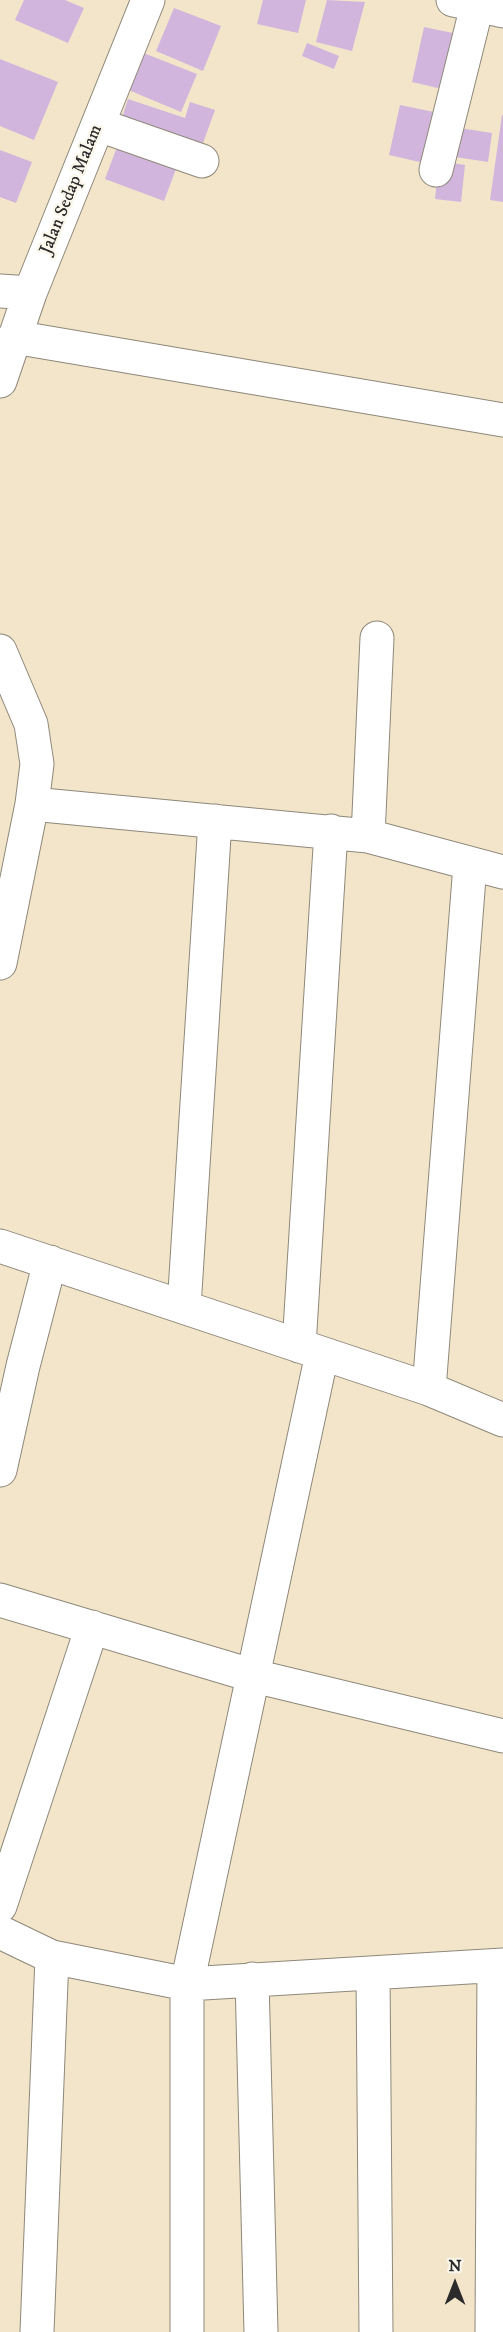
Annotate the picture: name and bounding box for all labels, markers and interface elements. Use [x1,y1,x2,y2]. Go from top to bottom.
street label: Jalan Sedap Malam [36,122,108,258]
north arrow [425,2254,485,2314]
text: N [448,2256,462,2276]

